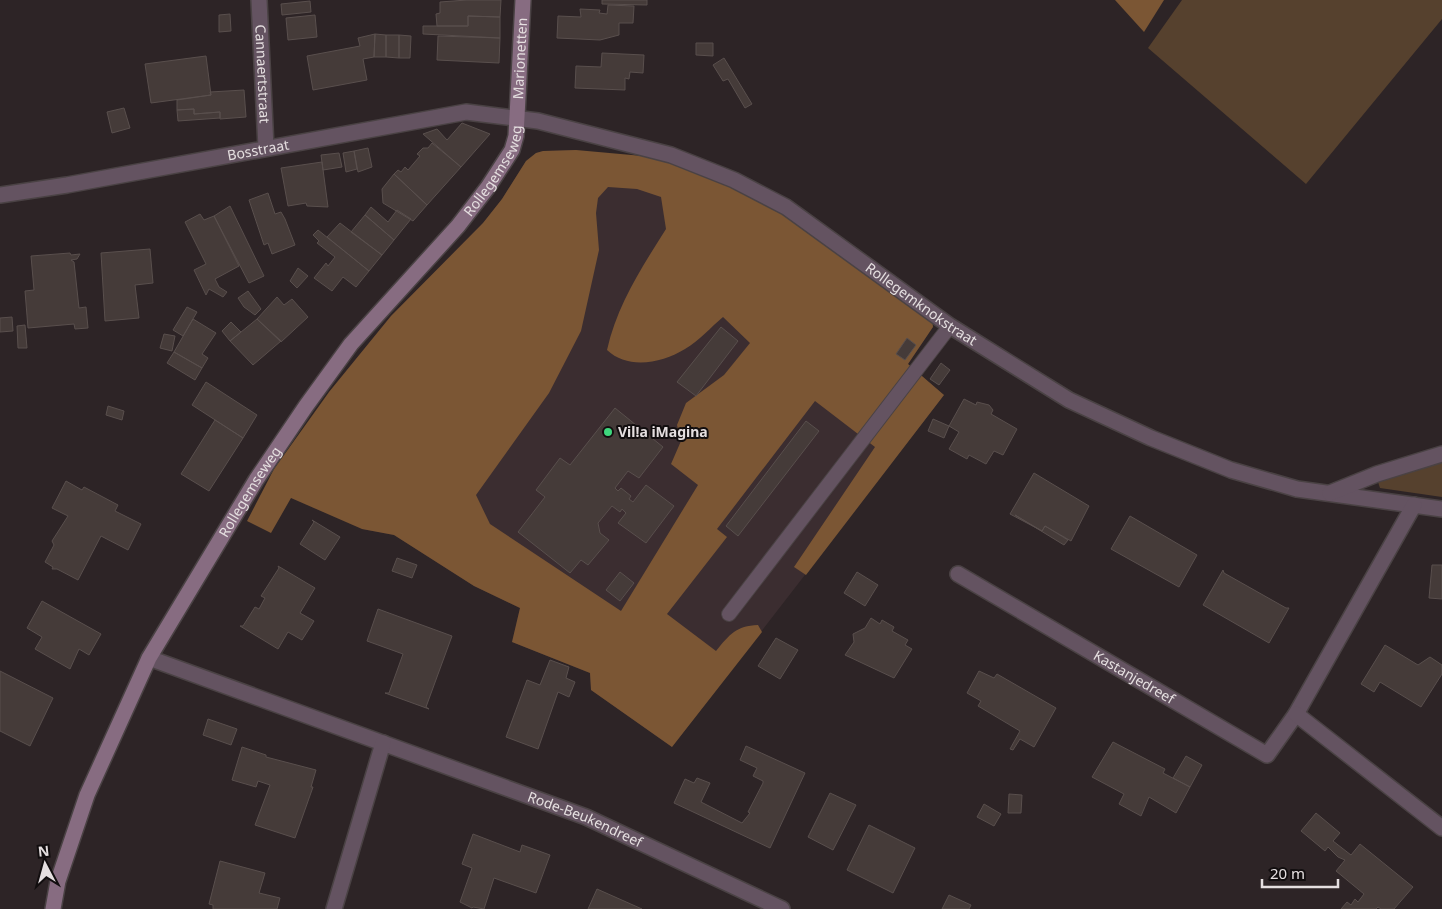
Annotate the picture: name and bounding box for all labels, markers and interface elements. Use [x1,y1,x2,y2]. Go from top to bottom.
street label: Marionetten [508,17,531,100]
street label: Cannaertstraat [251,24,275,124]
street label: Rollegemseweg [459,125,526,220]
street label: Bosstraat [226,135,290,165]
street label: Rollegemknokstraat [862,258,981,349]
place label: Vil!a iMagina [618,422,708,441]
marker: Vil!a iMagina [602,426,614,438]
street label: Rollegemseweg [214,442,285,541]
street label: Kastanjedreef [1090,645,1179,708]
street label: Rode-Beukendreef [525,787,647,852]
north arrow [20,839,70,889]
text: N [37,841,50,861]
scale bar [1262,856,1338,888]
text: 20 m [1270,863,1305,883]

